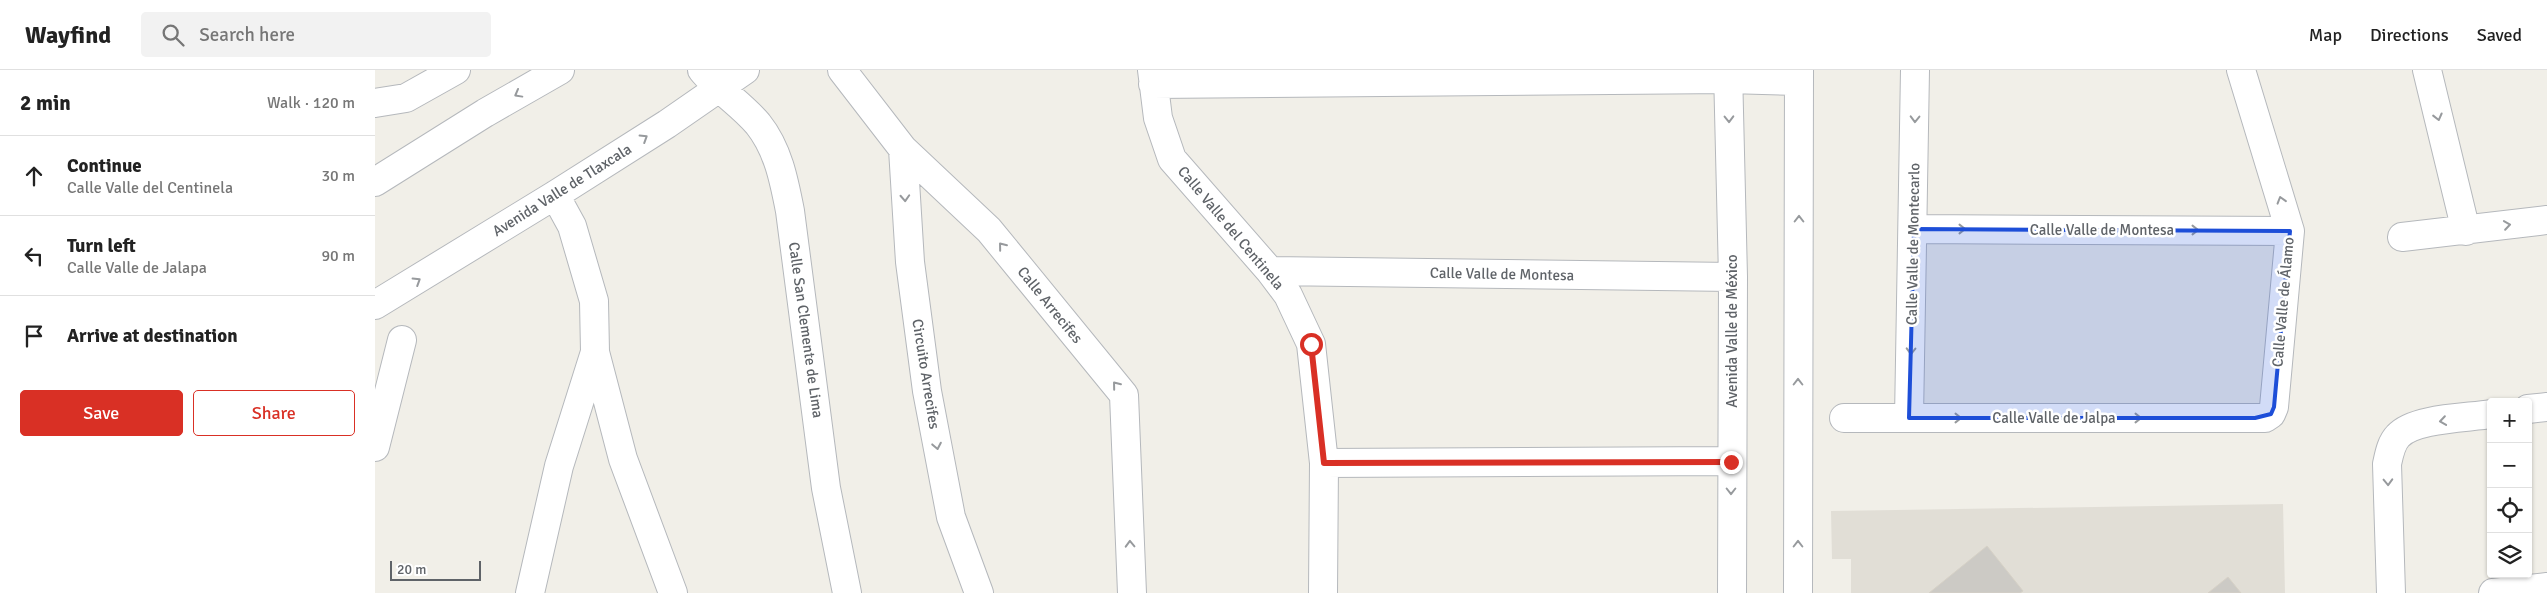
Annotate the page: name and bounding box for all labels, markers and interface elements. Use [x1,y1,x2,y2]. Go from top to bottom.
search box [141,12,491,57]
text: Wayfind [25,20,111,50]
icon: search [159,21,187,49]
text: Search here [199,23,295,47]
text: Map [2309,24,2342,46]
text: Directions [2370,24,2449,46]
text: Saved [2477,24,2522,46]
one-way arrow [514,88,523,98]
text: 2 min [20,90,71,116]
text: Walk · 120 m [267,93,355,113]
one-way arrow [2433,113,2443,121]
one-way arrow [1724,115,1734,123]
one-way arrow [1910,115,1920,123]
one-way arrow [638,135,647,145]
street label: Avenida Valle de Tlaxcala [489,140,635,240]
text: Continue [67,154,142,178]
icon: ahead [20,162,48,190]
street label: Calle Valle de Montecarlo [1903,162,1923,325]
street label: Calle Valle del Centinela [1174,163,1288,293]
text: 30 m [321,166,355,186]
text: Calle Valle del Centinela [67,178,233,198]
one-way arrow [900,194,911,202]
one-way arrow [2276,197,2286,205]
one-way arrow [1794,215,1804,223]
one-way arrow [2503,220,2511,231]
street label: Calle Valle de Montesa [2030,221,2174,239]
one-way arrow [1959,224,1967,234]
one-way arrow [2192,225,2199,235]
text: Turn left [67,234,136,258]
street label: Calle Valle de Álamo [2267,236,2298,368]
street label: Calle San Clemente de Lima [785,241,827,419]
icon: left [20,242,48,270]
one-way arrow [998,242,1007,251]
text: 90 m [321,246,355,266]
street label: Avenida Valle de México [1723,254,1741,408]
text: Calle Valle de Jalapa [67,258,207,278]
street label: Calle Arrecifes [1014,263,1087,347]
street label: Calle Valle de Montesa [1430,264,1574,284]
one-way arrow [412,277,421,287]
street label: Circuito Arrecifes [908,318,944,431]
icon: arrive [20,322,48,350]
text: Arrive at destination [67,324,238,348]
route start [1300,333,1323,356]
one-way arrow [1906,348,1916,355]
one-way arrow [1793,378,1803,386]
one-way arrow [1114,382,1122,391]
button: Save [20,390,183,436]
button: Share [193,390,355,436]
map controls [2487,398,2532,578]
button: + [2487,398,2532,443]
street label: Calle Valle de Jalpa [1992,409,2116,427]
one-way arrow [1954,413,1962,423]
one-way arrow [2134,413,2142,423]
one-way arrow [2438,415,2446,426]
one-way arrow [931,442,942,450]
button: − [2487,443,2532,488]
route end [1720,451,1743,474]
one-way arrow [2382,478,2393,486]
one-way arrow [1726,488,1736,495]
button: locate [2487,488,2532,533]
button: layers [2487,533,2532,578]
one-way arrow [1124,540,1135,548]
one-way arrow [1793,540,1803,548]
scale bar [390,558,481,581]
text: 20 m [397,561,426,578]

